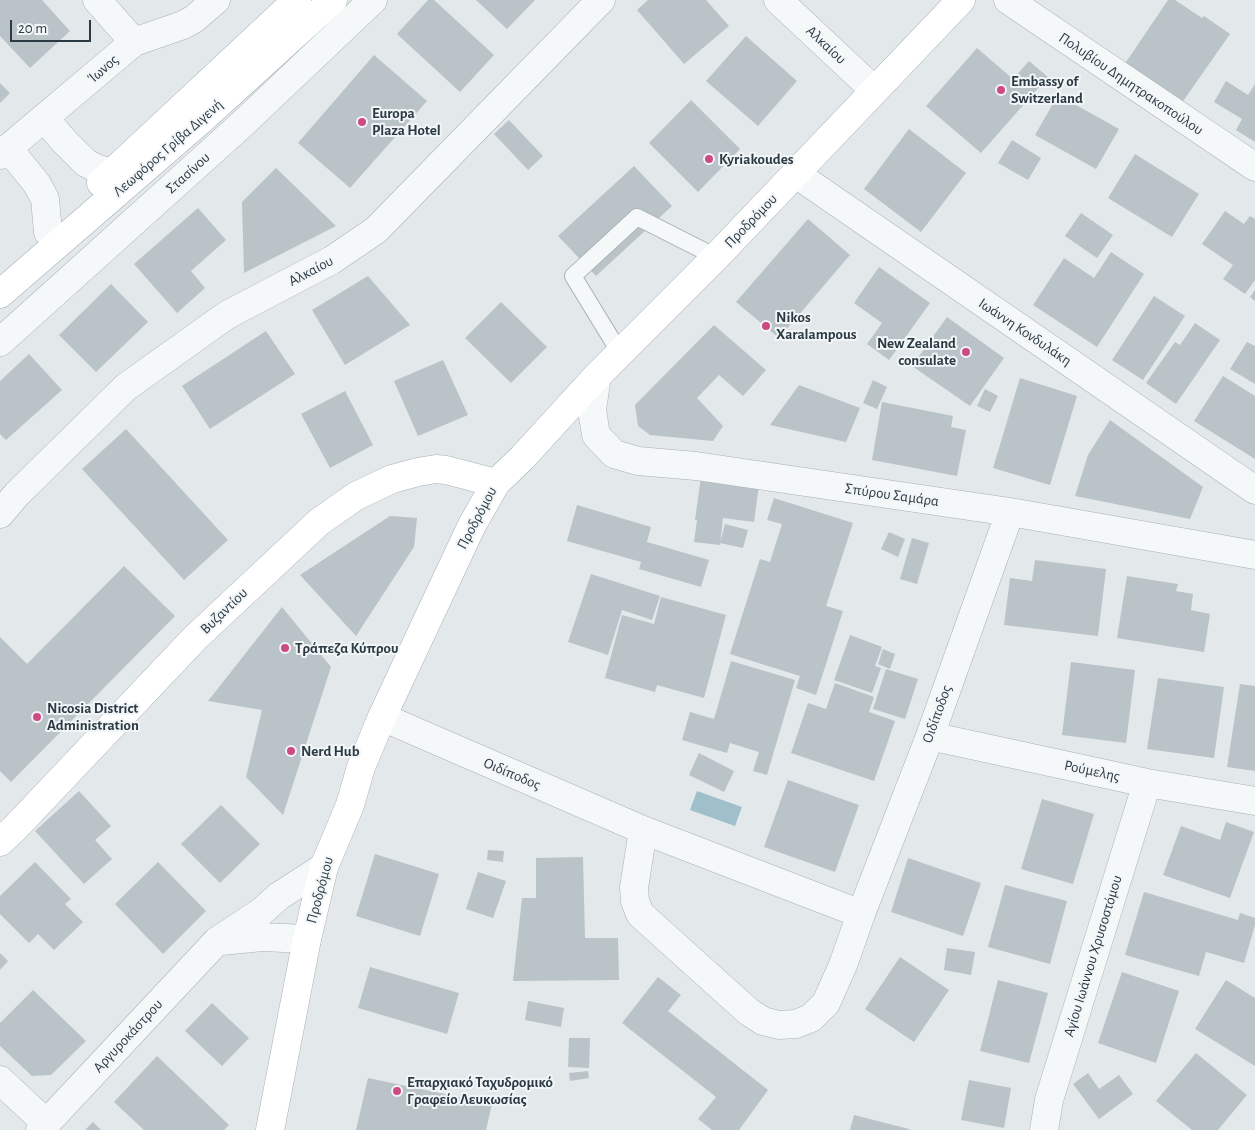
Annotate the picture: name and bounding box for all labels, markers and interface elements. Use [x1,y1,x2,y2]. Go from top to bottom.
scale bar [12,10,94,42]
text: 20 m [18,21,47,36]
street label: Αλκαίου [802,22,850,68]
street label: Πολυβίου Δημητρακοπούλου [1055,29,1207,139]
street label: Ίωνος [84,51,122,87]
place label: Embassy of Switzerland [1011,72,1083,107]
marker: Embassy of Switzerland [995,84,1007,96]
street label: Λεωφόρος Γρίβα Διγενή [109,95,227,201]
place label: Europa Plaza Hotel [372,104,441,139]
marker: Europa Plaza Hotel [356,116,368,128]
street label: Στασίνου [162,149,214,197]
place label: Kyriakoudes [719,150,794,168]
marker: Kyriakoudes [703,153,715,165]
street label: Προδρόμου [721,190,781,252]
street label: Αλκαίου [286,252,336,290]
street label: Ιωάννη Κονδυλάκη [975,294,1075,370]
place label: Nikos Xaralampous [776,308,857,343]
marker: Nikos Xaralampous [760,320,772,332]
place label: New Zealand consulate [877,334,956,369]
marker: New Zealand consulate [960,346,972,358]
street label: Σπύρου Σαμάρα [844,479,940,511]
street label: Προδρόμου [453,484,501,552]
street label: Βυζαντίου [197,584,251,638]
place label: Τράπεζα Κύπρου [295,639,398,657]
marker: Τράπεζα Κύπρου [279,642,291,654]
street label: Οιδίποδος [918,683,956,745]
place label: Nicosia District Administration [47,699,139,734]
marker: Nicosia District Administration [31,711,43,723]
place label: Nerd Hub [301,742,360,760]
marker: Nerd Hub [285,745,297,757]
street label: Οιδίποδος [481,754,543,794]
street label: Ρούμελης [1062,756,1122,786]
street label: Προδρόμου [302,855,338,925]
street label: Αγίου Ιωάννου Χρυσοστόμου [1060,873,1126,1039]
street label: Αργυροκάστρου [89,996,167,1076]
place label: Επαρχιακό Ταχυδρομικό Γραφείο Λευκωσίας [407,1073,553,1108]
marker: Επαρχιακό Ταχυδρομικό Γραφείο Λευκωσίας [391,1085,403,1097]

